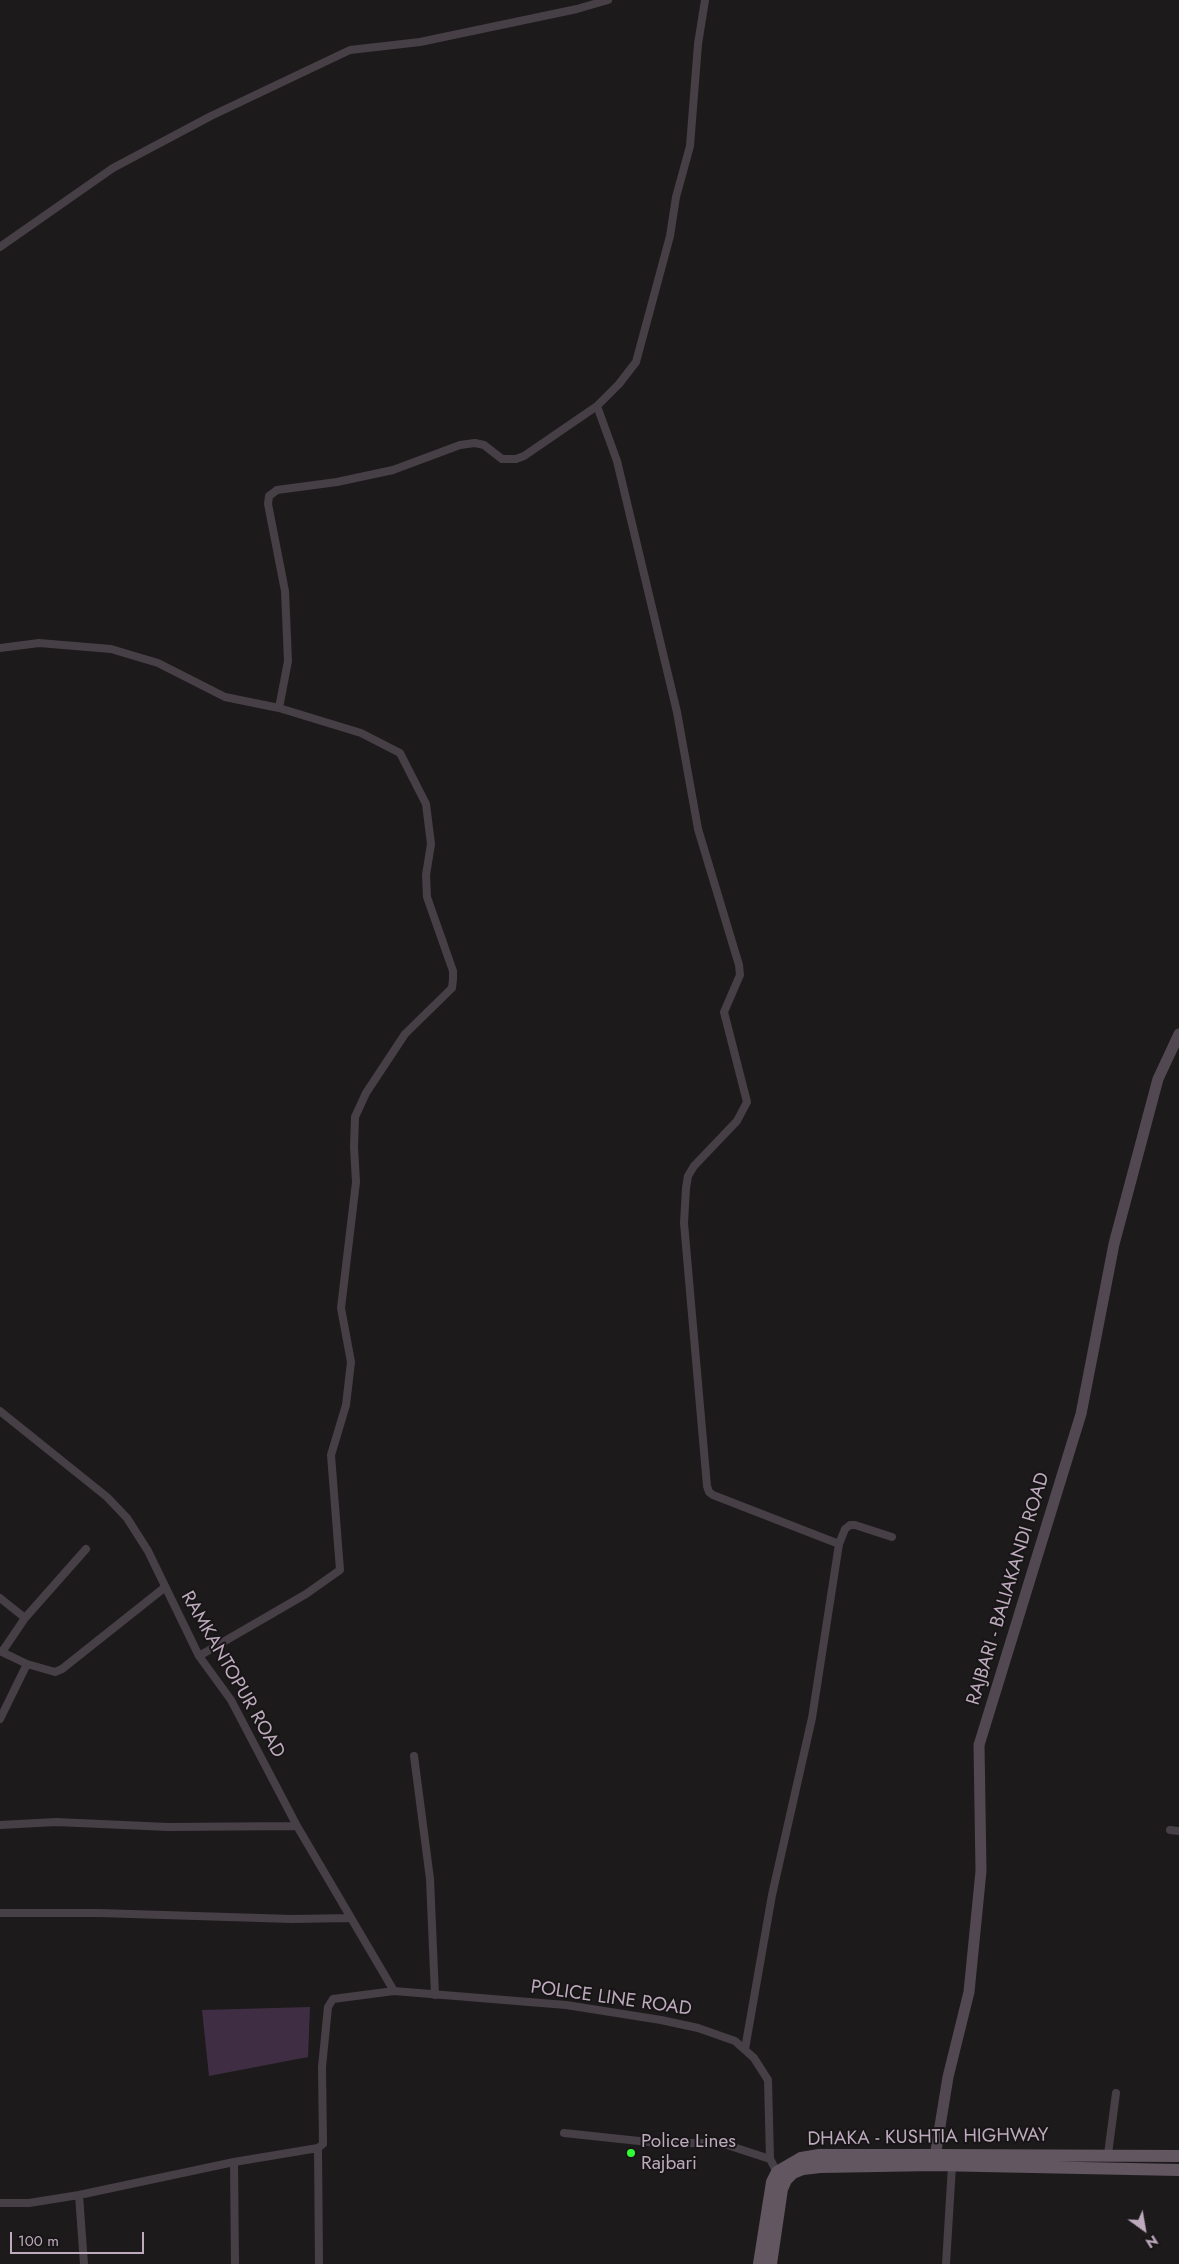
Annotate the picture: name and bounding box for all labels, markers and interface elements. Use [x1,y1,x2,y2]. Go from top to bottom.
street label: RAJBARI - BALIAKANDI ROAD [963,1470,1055,1708]
street label: RAMKANTOPUR ROAD [175,1588,289,1762]
street label: POLICE LINE ROAD [529,1976,693,2022]
street label: DHAKA - KUSHTIA HIGHWAY [807,2124,1049,2152]
place label: Police Lines Rajbari [641,2131,736,2175]
marker: Police Lines Rajbari [625,2147,637,2159]
north arrow [1119,2204,1169,2254]
scale bar [12,2222,146,2254]
text: 100 m [18,2230,59,2252]
text: N [1142,2230,1162,2253]

